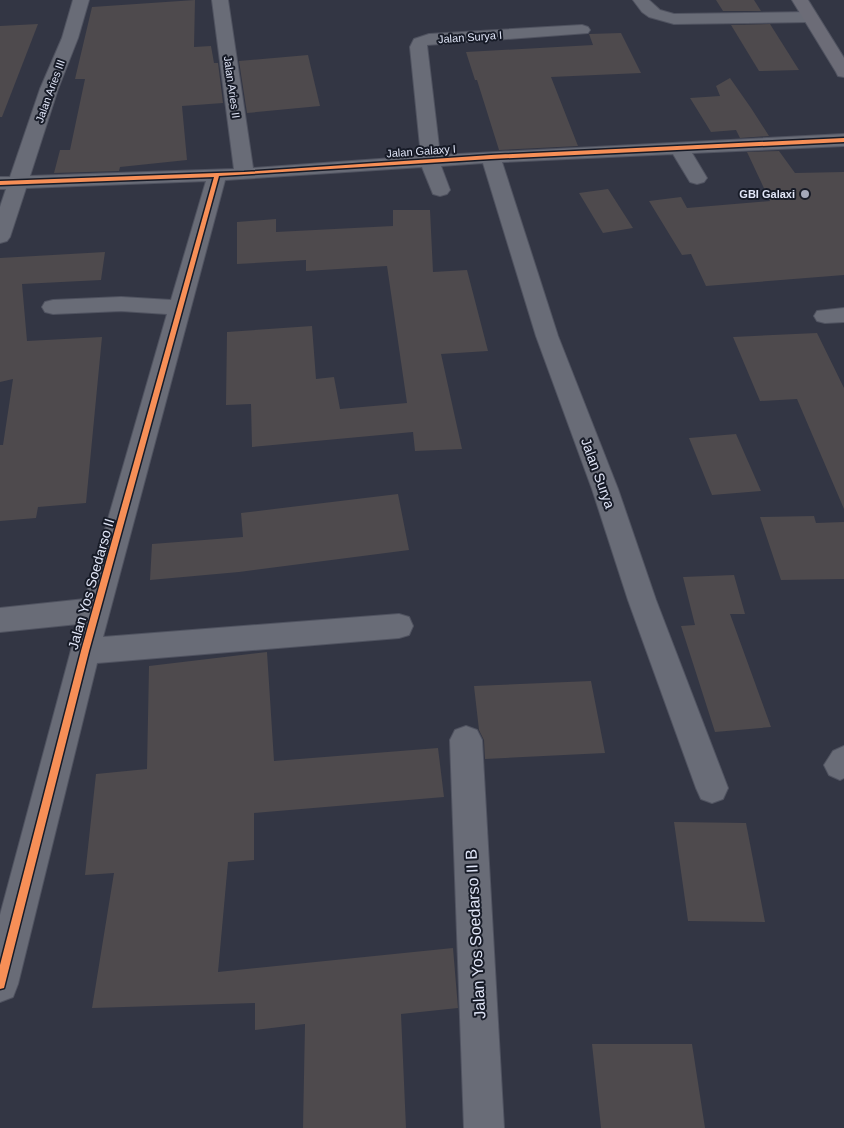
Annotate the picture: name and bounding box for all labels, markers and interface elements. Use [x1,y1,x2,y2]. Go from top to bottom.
street label: Jalan Surya I [438,29,502,45]
street label: Jalan Aries II [222,55,242,119]
street label: Jalan Aries III [33,58,67,124]
street label: Jalan Galaxy I [386,143,456,159]
place label: GBI Galaxi [739,188,795,200]
marker: GBI Galaxi [799,188,811,200]
street label: Jalan Surya [578,436,618,511]
street label: Jalan Yos Soedarso II [65,517,117,651]
street label: Jalan Yos Soedarso II B [463,849,488,1019]

